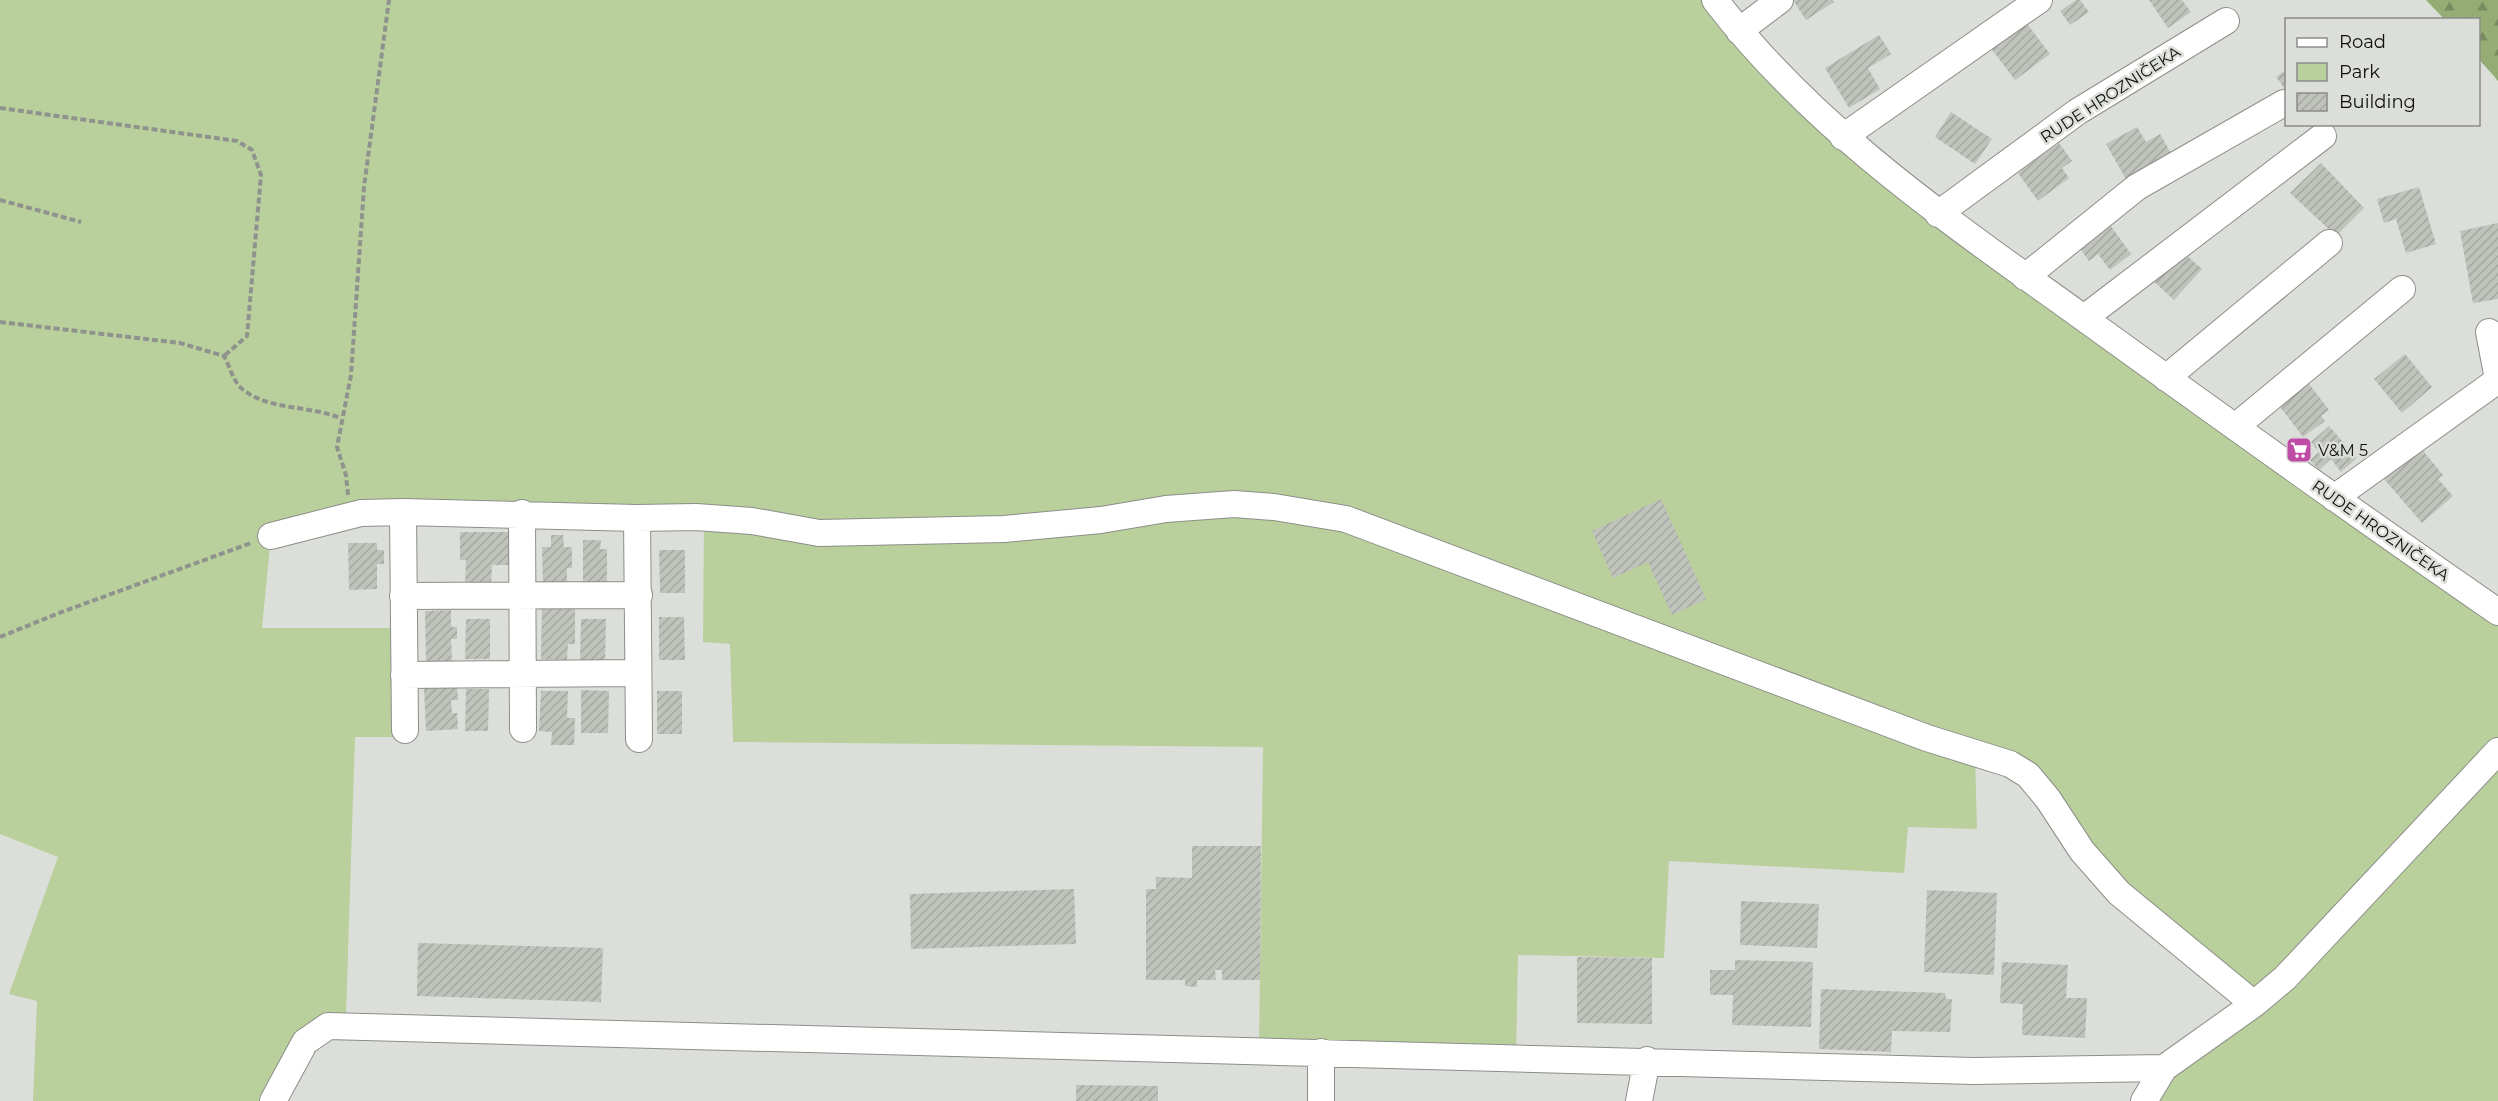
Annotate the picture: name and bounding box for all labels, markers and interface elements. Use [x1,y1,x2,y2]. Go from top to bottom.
legend [2285,18,2480,126]
text: Road [2339,31,2386,53]
street label: RUDE HROZNIČEKA [2037,42,2184,147]
text: Park [2339,61,2380,83]
text: Building [2339,91,2416,113]
supermarket icon: V&M 5 [2284,435,2314,465]
place label: V&M 5 [2318,441,2368,460]
street label: RUDE HROZNIČEKA [2309,476,2453,585]

